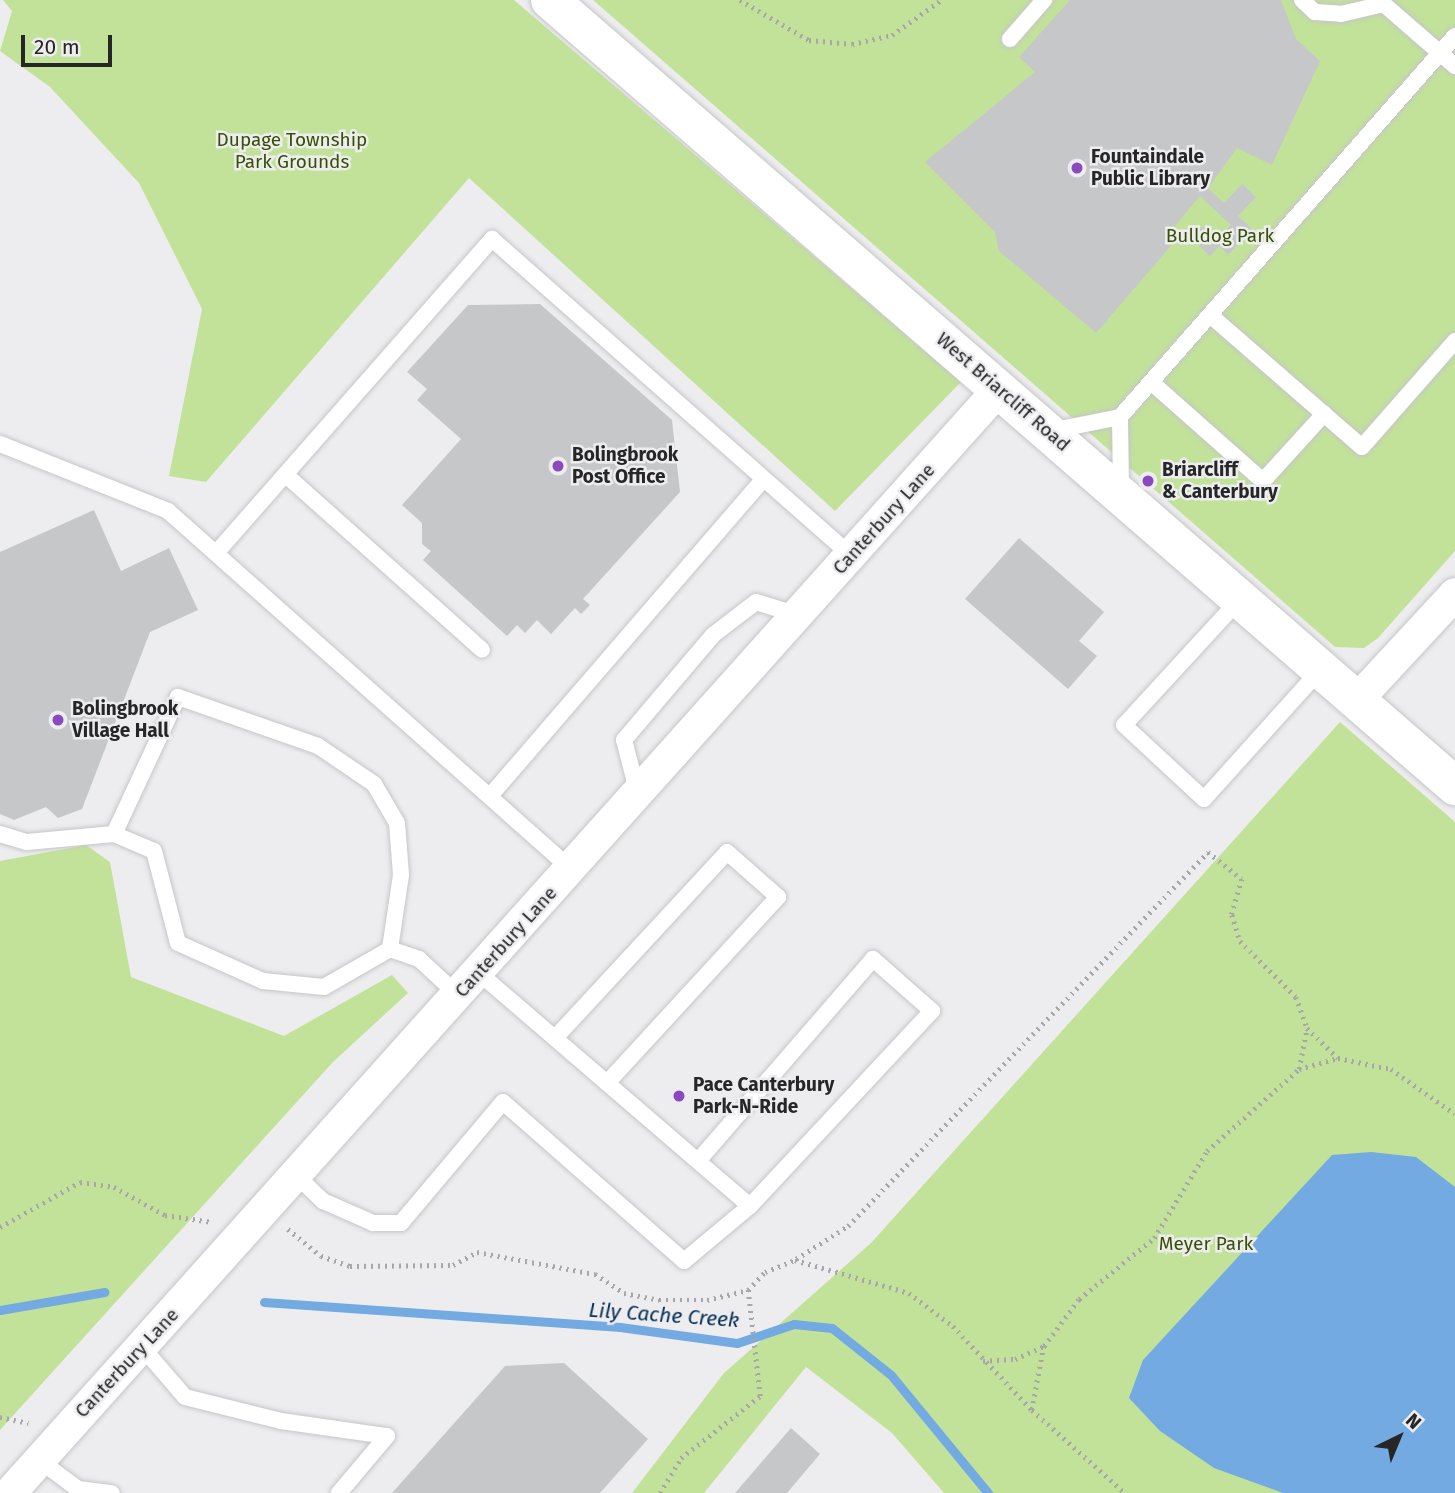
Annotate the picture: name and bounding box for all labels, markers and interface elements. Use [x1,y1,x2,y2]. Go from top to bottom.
scale bar [24,21,116,65]
text: 20 m [34,34,80,60]
park label: Dupage Township Park Grounds [217,129,367,173]
place label: Fountaindale Public Library [1091,146,1210,190]
marker: Fountaindale Public Library [1069,160,1085,176]
park label: Bulldog Park [1166,225,1274,247]
street label: West Briarcliff Road [932,328,1074,456]
place label: Bolingbrook Post Office [572,444,678,488]
marker: Bolingbrook Post Office [550,458,566,474]
street label: Canterbury Lane [828,459,940,579]
place label: Briarcliff & Canterbury [1162,459,1278,503]
marker: Briarcliff & Canterbury [1140,473,1156,489]
place label: Bolingbrook Village Hall [72,698,178,742]
marker: Bolingbrook Village Hall [50,712,66,728]
street label: Canterbury Lane [450,882,562,1002]
place label: Pace Canterbury Park-N-Ride [693,1074,834,1118]
marker: Pace Canterbury Park-N-Ride [671,1088,687,1104]
park label: Meyer Park [1159,1233,1253,1255]
water label: Lily Cache Creek [588,1297,740,1333]
street label: Canterbury Lane [70,1304,184,1422]
north arrow [1364,1402,1434,1472]
text: N [1401,1409,1426,1434]

